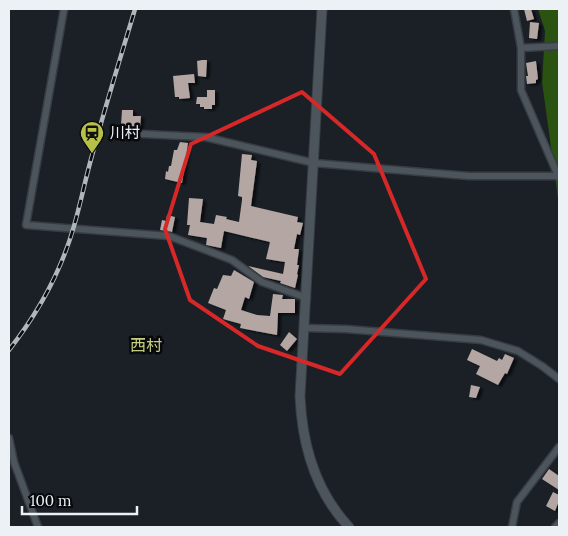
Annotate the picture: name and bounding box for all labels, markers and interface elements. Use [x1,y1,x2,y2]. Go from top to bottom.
station icon: 川村 [79,120,105,154]
place label: 川村 [110,123,140,142]
district label: 西村 [130,335,162,355]
scale bar [22,484,138,516]
text: 100 m [30,491,71,510]

